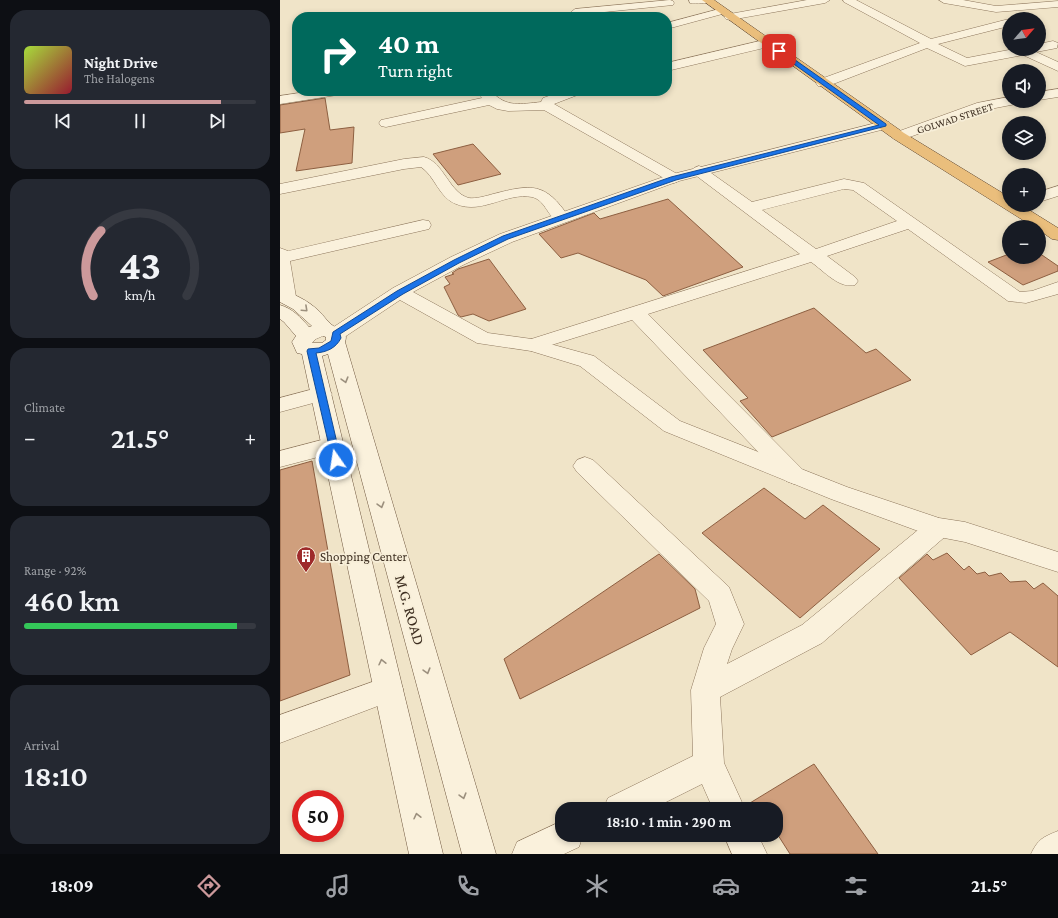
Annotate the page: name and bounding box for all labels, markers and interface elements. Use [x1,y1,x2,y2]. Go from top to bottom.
north arrow [1002,12,1046,56]
map controls [1002,12,1046,264]
icon: right [312,28,364,80]
text: 40 m [378,28,439,59]
pin [762,34,796,68]
icon: arrive [768,40,790,62]
text: Night Drive [84,55,158,71]
text: Turn right [378,61,452,81]
button: sound [1002,64,1046,108]
text: The Halogens [84,71,155,86]
street label: GOLWAD STREET [915,100,995,136]
icon: previous [52,110,74,132]
icon: pause [129,110,151,132]
icon: next [206,110,228,132]
button: layers [1002,116,1046,160]
button: + [1002,168,1046,212]
button: − [1002,220,1046,264]
text: 43 [119,242,161,288]
text: km/h [125,287,156,303]
one-way arrow [300,304,308,311]
one-way arrow [340,376,349,383]
text: Climate [24,400,65,415]
text: 21.5° [111,421,169,454]
text: − [24,425,36,450]
text: + [244,425,256,450]
position arrow [315,439,357,481]
one-way arrow [376,502,384,508]
building icon: Shopping Center [295,545,317,573]
place label: Shopping Center [320,549,407,564]
text: Range · 92% [24,563,86,578]
street label: M.G. ROAD [392,573,428,647]
text: 460 km [24,584,120,617]
one-way arrow [379,659,387,665]
one-way arrow [422,667,431,674]
text: Arrival [24,738,59,753]
text: 18:10 [24,759,88,792]
speed limit sign: 50 [292,790,344,842]
one-way arrow [458,792,466,799]
one-way arrow [414,813,422,819]
text: 18:10 · 1 min · 290 m [607,814,731,830]
icon: directions [195,872,223,900]
icon: music [324,872,352,900]
icon: phone [454,872,482,900]
icon: climate [583,872,611,900]
icon: car [712,872,740,900]
icon: filters [842,872,870,900]
text: 18:09 [51,876,94,896]
text: 21.5° [971,876,1007,896]

